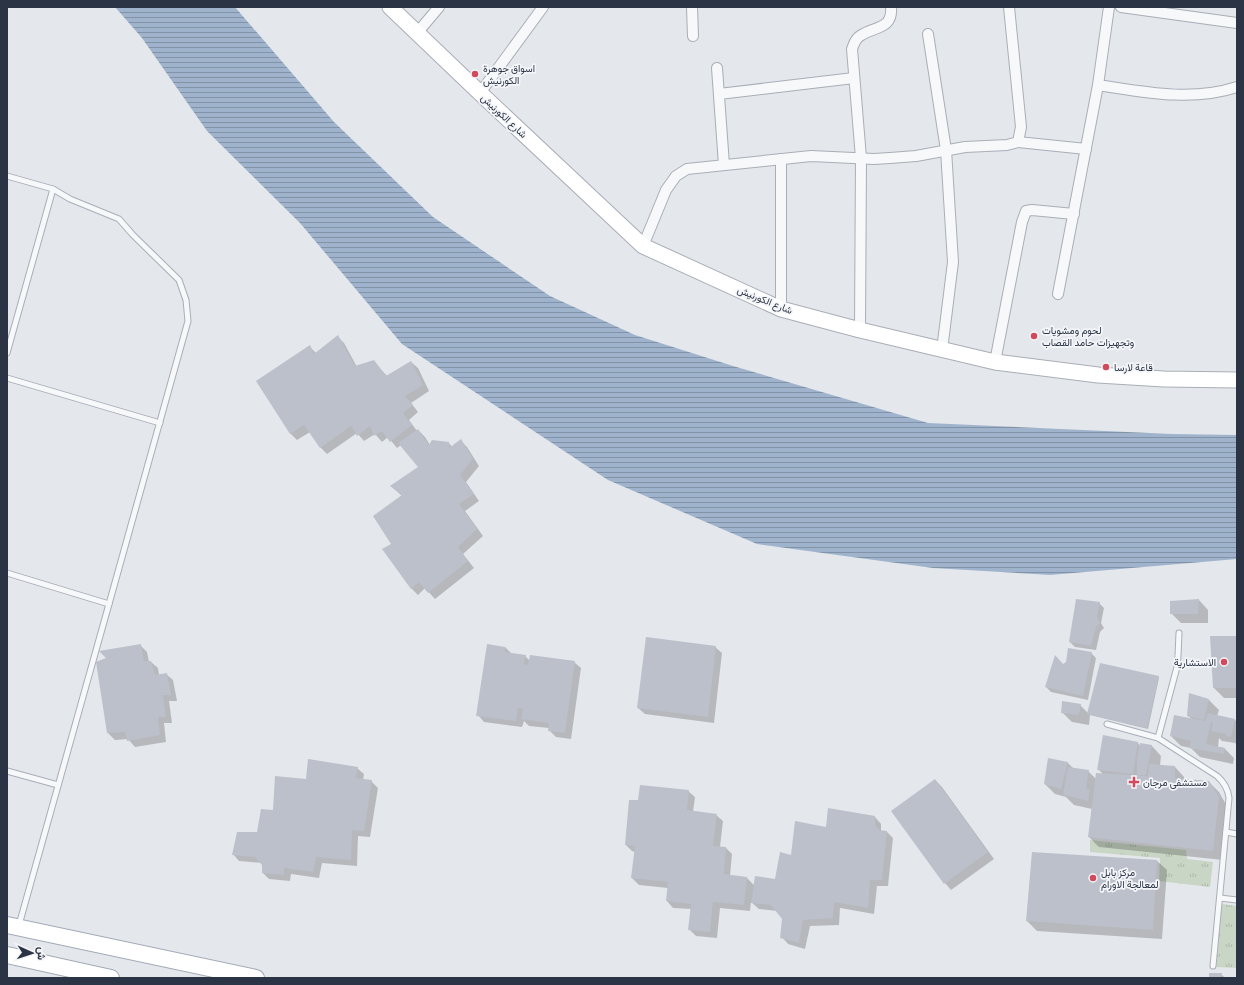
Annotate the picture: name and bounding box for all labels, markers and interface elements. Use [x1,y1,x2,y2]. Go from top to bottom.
place label: اسواق جوهرة الكورنيش [483,62,535,87]
marker: اسواق جوهرة الكورنيش [470,69,480,79]
street label: شارع الكورنيش [478,91,530,141]
street label: شارع الكورنيش [735,283,795,317]
place label: لحوم ومشويات وتجهيزات حامد القصاب [1042,324,1134,349]
marker: لحوم ومشويات وتجهيزات حامد القصاب [1029,331,1039,341]
place label: قاعة لارسا [1114,361,1153,374]
marker: قاعة لارسا [1101,362,1111,372]
place label: الاستشارية [1174,656,1216,669]
marker: الاستشارية [1219,657,1229,667]
marker: مستشفى مرجان [1128,776,1140,788]
place label: مستشفى مرجان [1143,776,1207,789]
place label: مركز بابل لمعالجة الاورام [1101,866,1159,891]
marker: مركز بابل لمعالجة الاورام [1088,873,1098,883]
north arrow [12,933,52,973]
text: ش [35,947,49,960]

